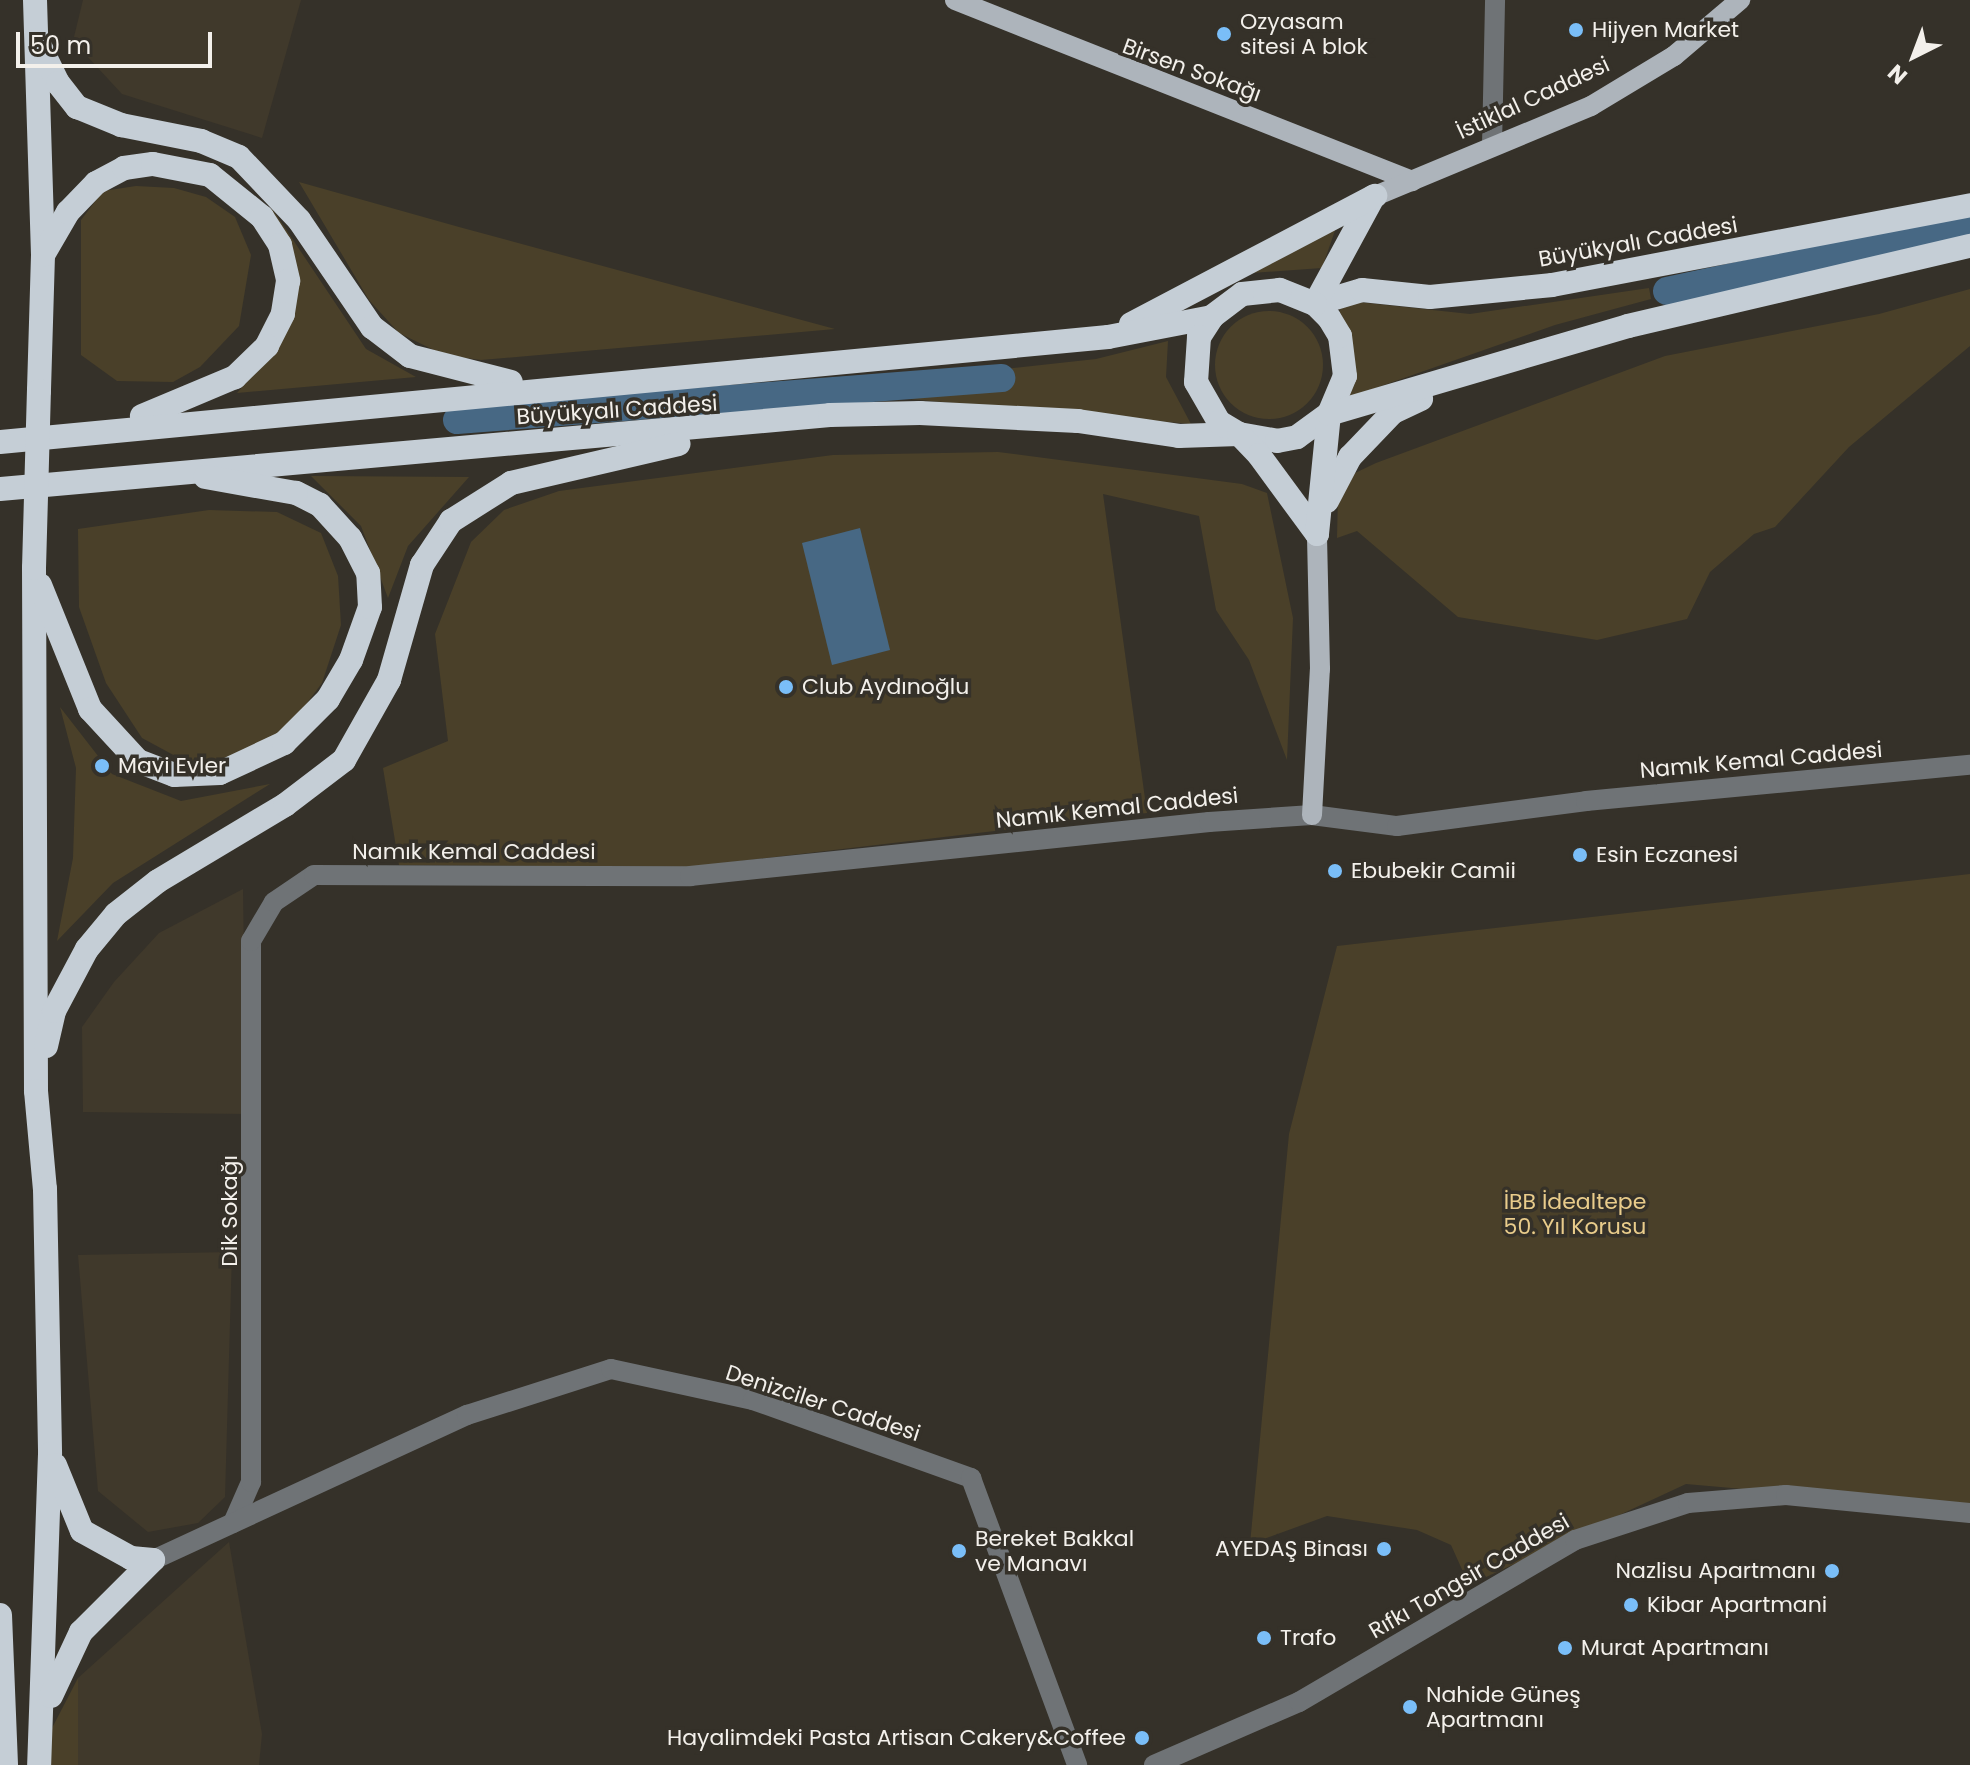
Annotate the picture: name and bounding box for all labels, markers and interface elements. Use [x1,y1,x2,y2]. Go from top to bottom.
place label: Ozyasam sitesi A blok [1240,8,1368,60]
scale bar [20,16,216,66]
north arrow [1874,16,1954,96]
place label: Hijyen Market [1592,17,1739,43]
marker: Hijyen Market [1567,21,1585,39]
marker: Ozyasam sitesi A blok [1215,25,1233,43]
text: 50 m [30,29,91,62]
street label: Birsen Sokağı [1119,33,1265,107]
street label: İstiklal Caddesi [1452,51,1614,145]
text: N [1881,57,1914,91]
street label: Büyükyalı Caddesi [1537,212,1739,272]
street label: Büyükyalı Caddesi [516,390,718,430]
place label: Club Aydınoğlu [802,674,969,700]
marker: Club Aydınoğlu [777,678,795,696]
street label: Namık Kemal Caddesi [1639,736,1883,784]
place label: Mavi Evler [118,753,226,779]
marker: Mavi Evler [93,757,111,775]
street label: Namık Kemal Caddesi [995,782,1239,834]
street label: Namık Kemal Caddesi [352,839,596,865]
place label: Esin Eczanesi [1596,842,1738,868]
marker: Esin Eczanesi [1571,846,1589,864]
place label: Ebubekir Camii [1351,858,1516,884]
marker: Ebubekir Camii [1326,862,1344,880]
street label: Dik Sokağı [217,1155,243,1267]
park label: İBB İdealtepe 50. Yıl Korusu [1504,1188,1646,1240]
street label: Denizciler Caddesi [723,1359,923,1447]
street label: Rıfkı Tongsir Caddesi [1364,1508,1574,1644]
place label: Bereket Bakkal ve Manavı [975,1525,1134,1576]
place label: AYEDAŞ Binası [1215,1536,1368,1562]
marker: AYEDAŞ Binası [1375,1540,1393,1558]
marker: Bereket Bakkal ve Manavı [950,1542,968,1560]
place label: Nazlisu Apartmanı [1616,1558,1816,1584]
marker: Nazlisu Apartmanı [1823,1562,1841,1580]
place label: Kibar Apartmani [1647,1592,1827,1618]
marker: Kibar Apartmani [1622,1596,1640,1614]
place label: Trafo [1280,1625,1336,1651]
marker: Trafo [1255,1629,1273,1647]
place label: Murat Apartmanı [1581,1635,1769,1661]
marker: Murat Apartmanı [1556,1639,1574,1657]
place label: Nahide Güneş Apartmanı [1426,1681,1581,1732]
marker: Nahide Güneş Apartmanı [1401,1698,1419,1716]
place label: Hayalimdeki Pasta Artisan Cakery&Coffee [667,1725,1126,1751]
marker: Hayalimdeki Pasta Artisan Cakery&Coffee [1133,1729,1151,1747]

